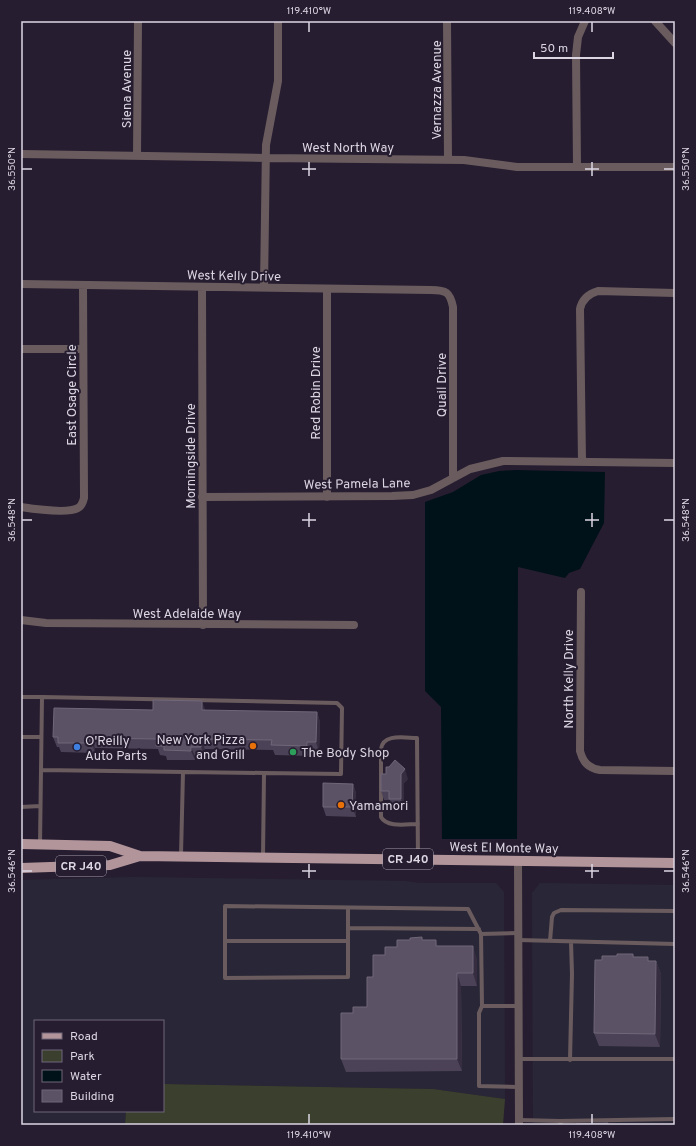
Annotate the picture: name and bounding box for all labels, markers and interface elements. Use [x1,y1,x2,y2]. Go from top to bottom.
text: 119.410°W [287,5,331,18]
text: 119.408°W [569,5,615,18]
scale bar [534,34,613,60]
street label: Vernazza Avenue [430,40,446,140]
text: 50 m [540,41,568,57]
street label: Siena Avenue [120,50,136,128]
street label: West North Way [302,141,394,157]
text: 36.550°N [6,147,19,191]
text: 36.550°N [680,147,693,191]
street label: West Kelly Drive [187,268,281,286]
street label: East Osage Circle [65,344,81,446]
street label: Red Robin Drive [309,346,325,440]
street label: Quail Drive [435,353,451,417]
street label: Morningside Drive [184,403,200,509]
street label: West Pamela Lane [304,476,411,494]
text: 36.548°N [6,498,19,542]
text: 36.548°N [680,498,693,542]
street label: West Adelaide Way [133,607,242,623]
street label: North Kelly Drive [562,629,578,729]
place label: New York Pizza and Grill [156,733,245,764]
place label: O'Reilly Auto Parts [85,734,147,765]
marker: New York Pizza and Grill [248,741,258,751]
marker: O'Reilly Auto Parts [72,742,82,752]
place label: The Body Shop [301,746,389,762]
marker: The Body Shop [288,747,298,757]
place label: Yamamori [349,799,408,815]
marker: Yamamori [336,800,346,810]
street label: West El Monte Way [449,840,559,858]
text: 36.546°N [6,849,19,893]
road number: CR J40 [383,849,433,869]
text: 36.546°N [680,849,693,893]
road number: CR J40 [56,856,106,876]
legend [34,1020,164,1112]
text: Road [70,1029,98,1045]
text: Park [70,1049,95,1065]
text: Water [70,1069,102,1085]
text: Building [70,1089,114,1105]
text: 119.410°W [287,1129,331,1142]
text: 119.408°W [569,1129,615,1142]

